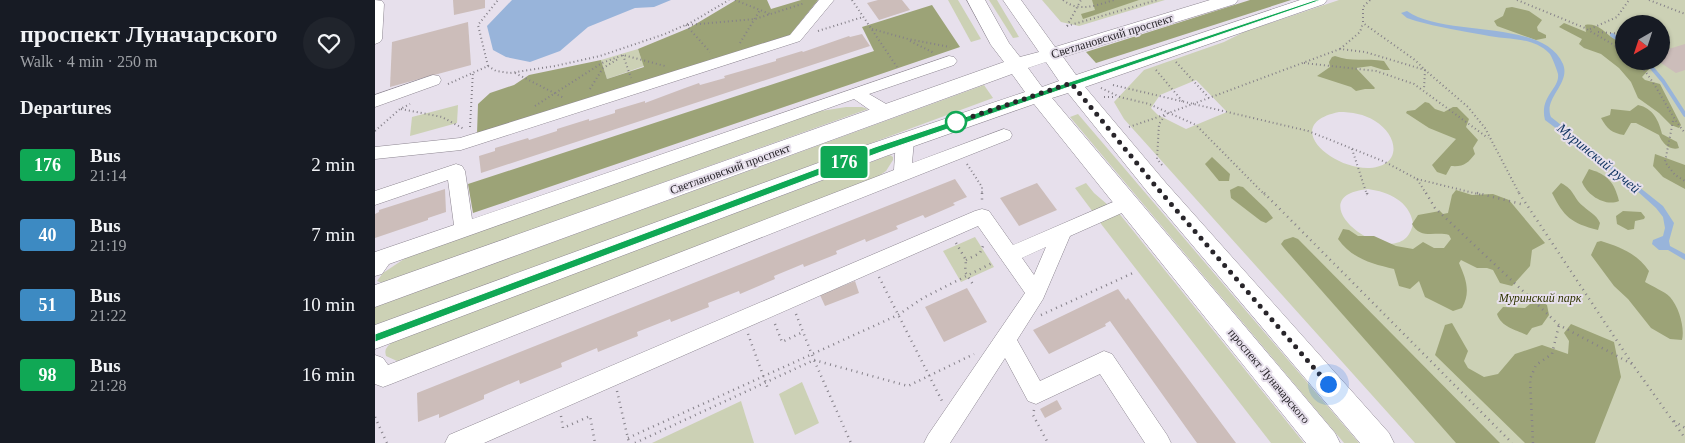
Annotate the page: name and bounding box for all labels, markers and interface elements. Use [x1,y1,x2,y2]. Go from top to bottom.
street label: Светлановский проспект [1049,11,1175,61]
north arrow [1615,15,1670,70]
map controls [1615,15,1670,70]
button: heart [303,17,355,69]
text: проспект Луначарского [20,21,277,47]
text: Walk · 4 min · 250 m [20,53,157,70]
text: Departures [20,97,111,118]
unlabelled marker [945,111,967,133]
water label: Муринский ручей [1554,120,1643,196]
street label: Светлановский проспект [668,140,793,197]
text: Bus [90,145,121,166]
line badge: 176 [815,146,873,178]
text: 176 [831,152,858,172]
text: 2 min [311,154,355,175]
text: 176 [34,155,61,175]
text: 21:14 [90,167,126,184]
text: Bus [90,215,121,236]
text: 7 min [311,224,355,245]
text: 40 [39,225,57,245]
text: 21:19 [90,237,126,254]
text: Bus [90,285,121,306]
park label: Муринский парк [1498,291,1582,305]
text: 10 min [302,294,355,315]
text: 51 [39,295,57,315]
text: 21:22 [90,307,126,324]
street label: проспект Луначарского [1225,326,1313,426]
text: Bus [90,355,121,376]
text: 16 min [302,364,355,385]
text: 98 [39,365,57,385]
your location [1316,372,1341,397]
text: 21:28 [90,377,126,394]

